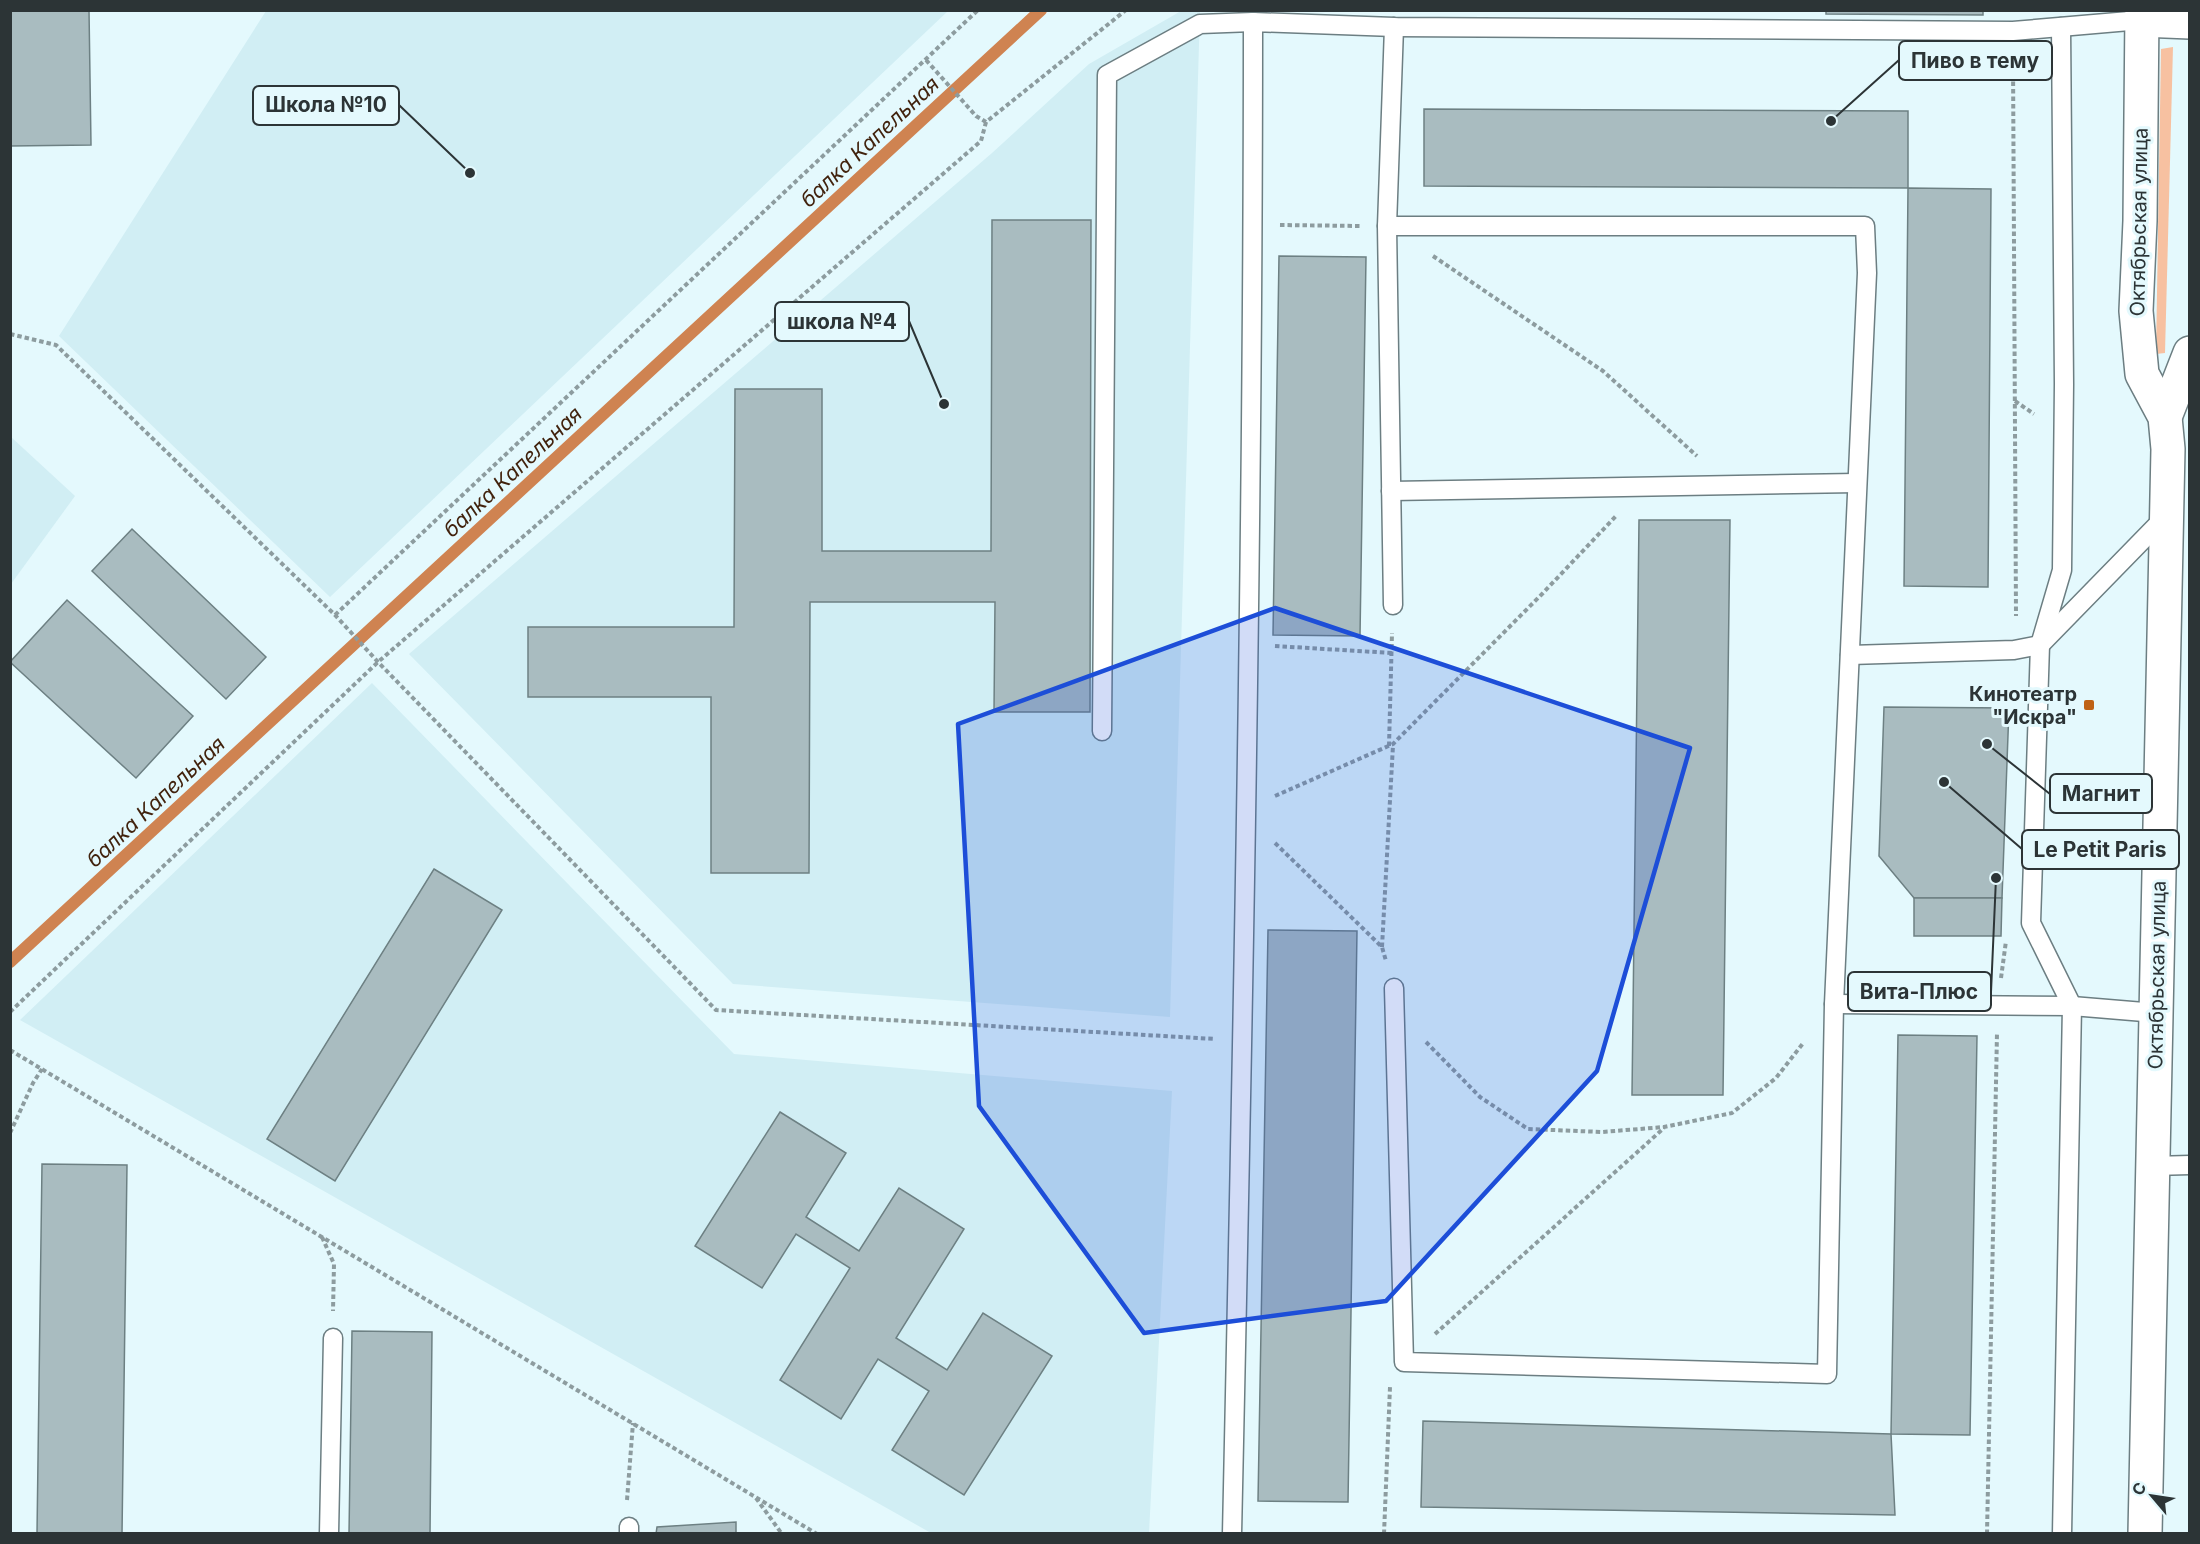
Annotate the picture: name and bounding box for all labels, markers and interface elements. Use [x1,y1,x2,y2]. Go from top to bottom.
callout: Пиво в тему [1899,41,2052,80]
text: Пиво в тему [1911,48,2039,73]
water label: балка Капельная [795,71,944,212]
callout: Школа №10 [253,86,399,125]
text: Школа №10 [265,92,387,117]
street label: Октябрьская улица [2125,127,2153,317]
callout: школа №4 [775,302,909,341]
text: школа №4 [787,309,897,334]
water label: балка Капельная [438,401,587,542]
place label: Кинотеатр "Искра" [1969,682,2077,729]
marker: Кинотеатр "Искра" [2082,698,2096,712]
water label: балка Капельная [81,731,230,872]
callout: Магнит [2050,774,2152,813]
text: Магнит [2062,781,2140,806]
callout: Le Petit Paris [2022,830,2179,869]
text: Le Petit Paris [2033,837,2167,862]
street label: Октябрьская улица [2143,880,2171,1070]
callout: Вита-Плюс [1848,972,1991,1011]
text: Вита-Плюс [1860,979,1978,1004]
north arrow [2122,1466,2182,1526]
text: С [2127,1479,2151,1499]

